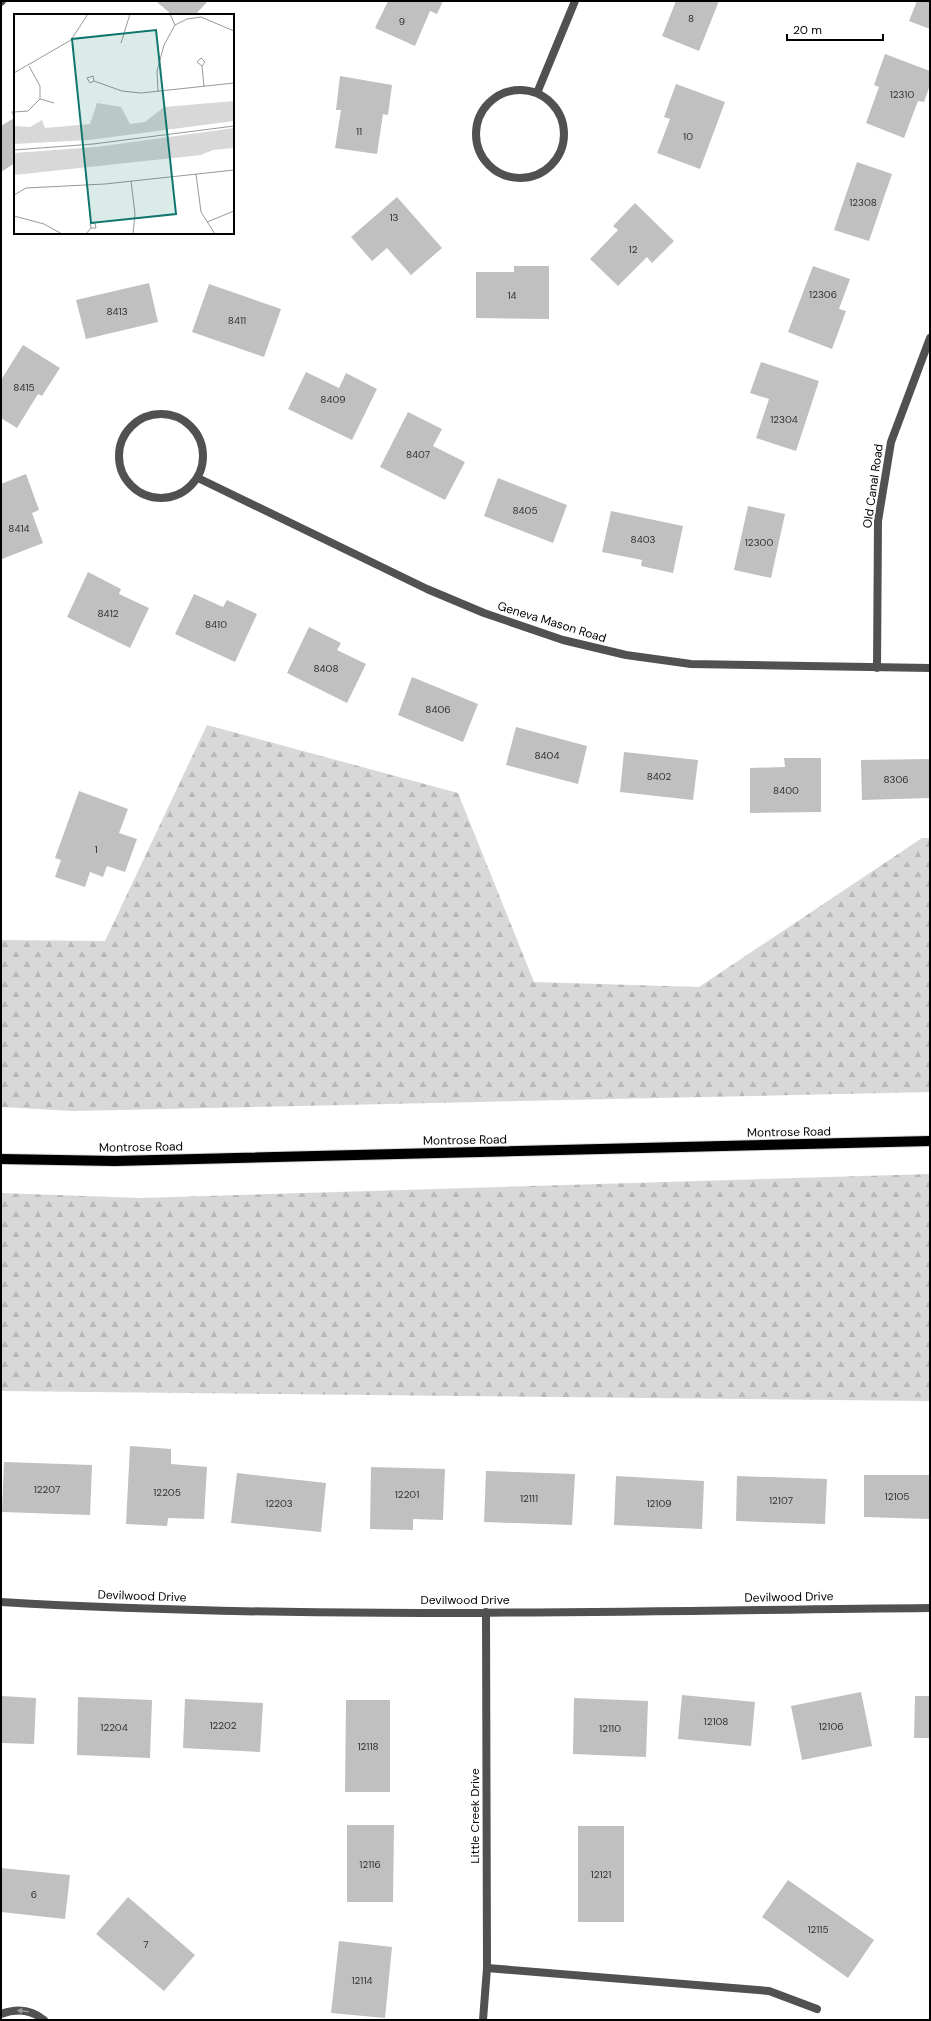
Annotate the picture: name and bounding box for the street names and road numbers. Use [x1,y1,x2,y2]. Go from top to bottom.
street label: Old Canal Road [859,443,887,529]
street label: Geneva Mason Road [496,598,608,646]
street label: Montrose Road [747,1123,831,1141]
street label: Montrose Road [423,1131,507,1149]
street label: Montrose Road [99,1138,183,1156]
street label: Devilwood Drive [97,1586,187,1606]
street label: Devilwood Drive [744,1588,834,1606]
street label: Devilwood Drive [420,1592,510,1608]
street label: Little Creek Drive [467,1768,483,1864]

